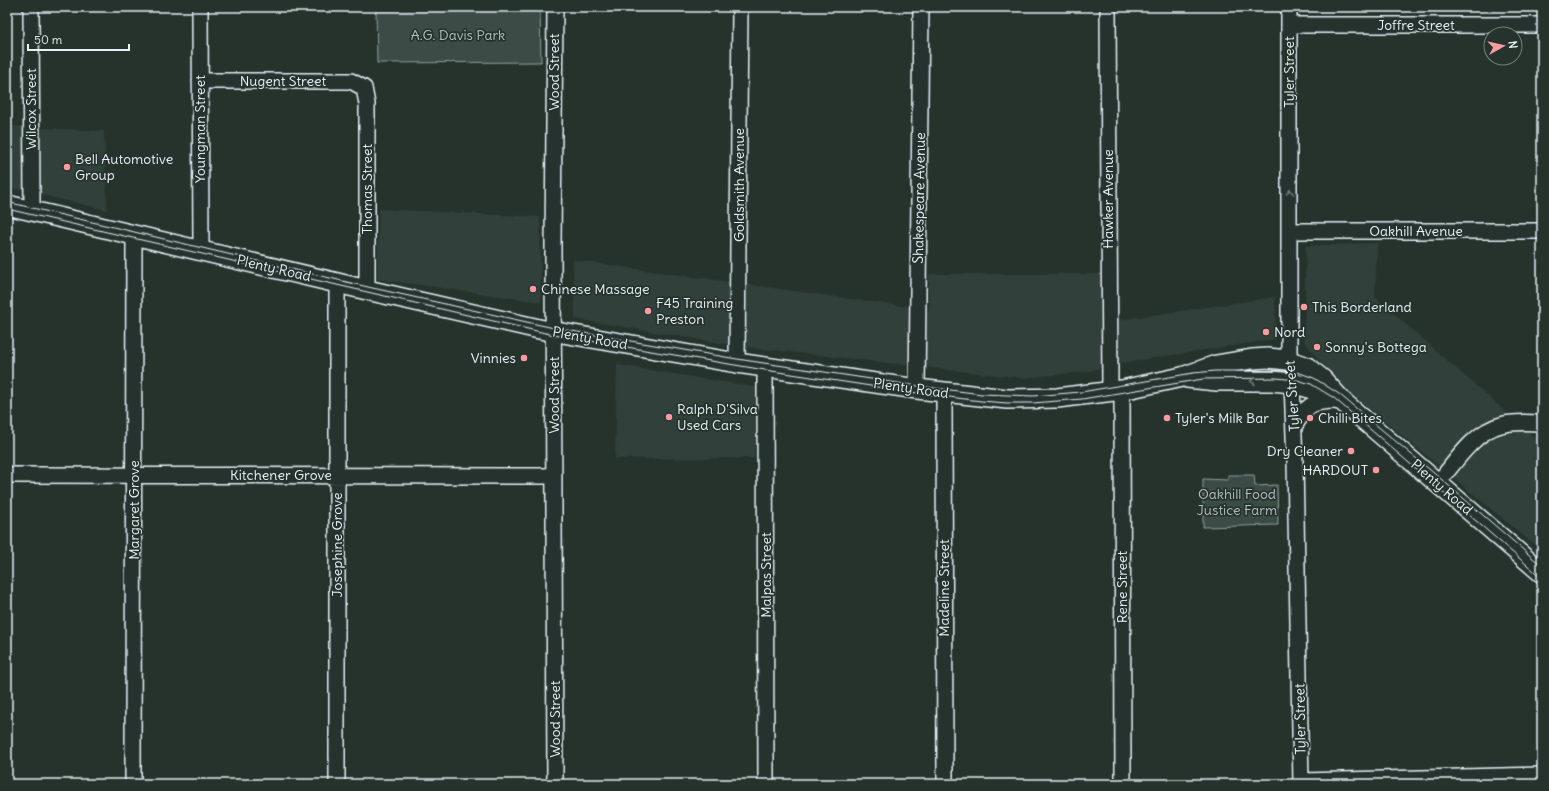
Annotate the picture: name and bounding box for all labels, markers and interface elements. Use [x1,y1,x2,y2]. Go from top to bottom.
street label: Joffre Street [1377,16,1455,34]
scale bar [28,26,129,52]
park label: A.G. Davis Park [411,26,505,44]
north arrow [1483,26,1523,66]
text: 50 m [34,32,63,47]
street label: Wood Street [545,33,563,110]
street label: Tyler Street [1280,36,1298,108]
text: N [1505,40,1520,49]
street label: Wilcox Street [22,68,40,150]
street label: Nugent Street [240,72,327,90]
street label: Youngman Street [191,75,209,183]
street label: Goldsmith Avenue [730,128,748,242]
street label: Shakespeare Avenue [909,132,929,264]
street label: Thomas Street [358,143,376,234]
street label: Hawker Avenue [1099,149,1117,249]
place label: Bell Automotive Group [75,150,173,184]
marker: Bell Automotive Group [62,162,72,172]
one-way arrow [1286,189,1294,195]
street label: Oakhill Avenue [1369,222,1463,240]
street label: Plenty Road [235,251,313,285]
place label: Chinese Massage [541,280,650,298]
marker: Chinese Massage [528,284,538,294]
place label: F45 Training Preston [656,294,733,328]
place label: This Borderland [1312,298,1412,316]
marker: This Borderland [1299,302,1309,312]
marker: F45 Training Preston [643,306,653,316]
street label: Plenty Road [551,323,629,353]
place label: Nord [1274,323,1305,341]
marker: Nord [1261,327,1271,337]
place label: Sonny's Bottega [1325,338,1427,356]
marker: Sonny's Bottega [1312,342,1322,352]
place label: Vinnies [471,349,516,367]
marker: Vinnies [519,353,529,363]
street label: Wood Street [545,356,563,433]
street label: Tyler Street [1281,359,1303,432]
street label: Plenty Road [872,374,950,402]
one-way arrow [1250,377,1256,385]
place label: Ralph D'Silva Used Cars [677,400,758,434]
place label: Tyler's Milk Bar [1175,409,1269,427]
place label: Chilli Bites [1318,409,1382,427]
marker: Ralph D'Silva Used Cars [664,412,674,422]
marker: Tyler's Milk Bar [1162,413,1172,423]
marker: Chilli Bites [1305,413,1315,423]
place label: Dry Cleaner [1267,442,1343,460]
marker: Dry Cleaner [1346,446,1356,456]
street label: Plenty Road [1407,455,1477,519]
street label: Margaret Grove [125,460,143,560]
place label: HARDOUT [1302,461,1368,479]
marker: HARDOUT [1371,465,1381,475]
street label: Kitchener Grove [230,466,332,484]
park label: Oakhill Food Justice Farm [1197,485,1277,519]
street label: Josephine Grove [328,493,346,597]
street label: Malpas Street [757,532,775,618]
street label: Madeline Street [935,539,953,637]
street label: Rene Street [1113,550,1131,623]
street label: Wood Street [546,680,564,757]
street label: Tyler Street [1290,683,1310,755]

